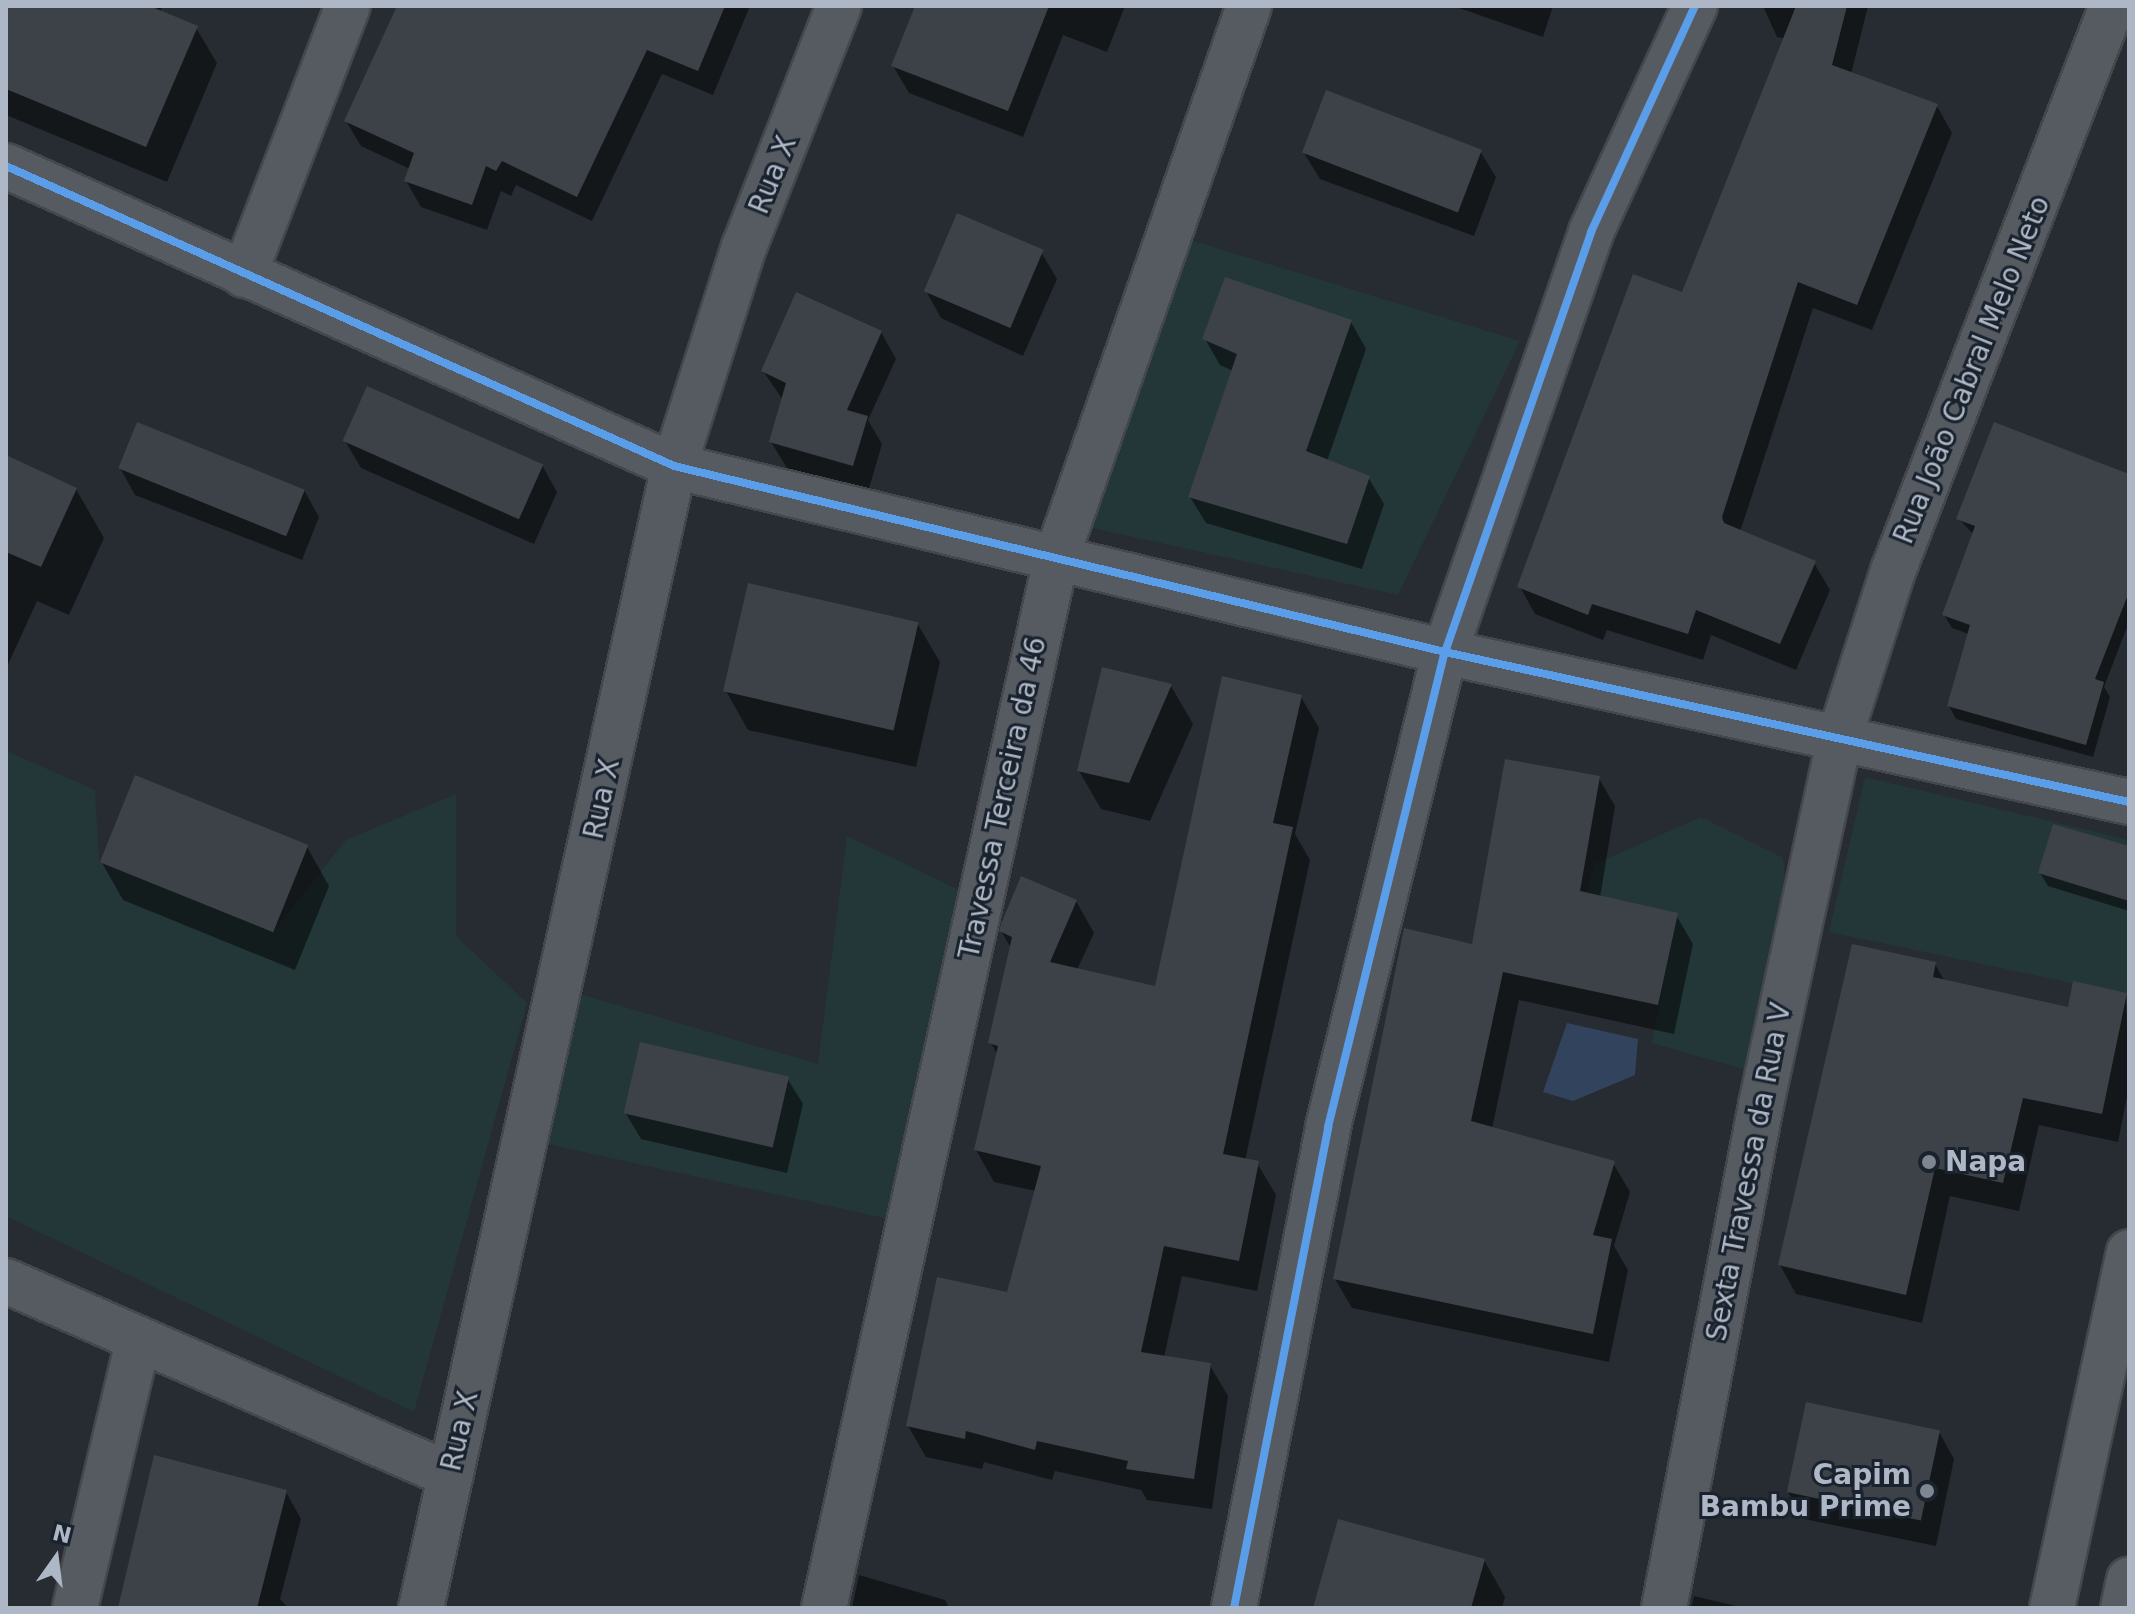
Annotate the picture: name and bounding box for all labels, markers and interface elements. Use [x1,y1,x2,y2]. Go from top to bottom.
street label: Rua X [742,131,804,219]
street label: Rua João Cabral Melo Neto [1887,191,2057,549]
street label: Travessa Terceira da 46 [952,634,1054,962]
street label: Rua X [577,756,627,842]
street label: Sexta Travessa da Rua V [1700,1000,1798,1344]
place label: Napa [1945,1145,2026,1179]
marker: Napa [1920,1153,1938,1171]
street label: Rua X [434,1388,486,1474]
place label: Capim Bambu Prime [1700,1458,1911,1524]
marker: Capim Bambu Prime [1918,1482,1936,1500]
north arrow [16,1518,96,1598]
text: N [50,1520,74,1549]

